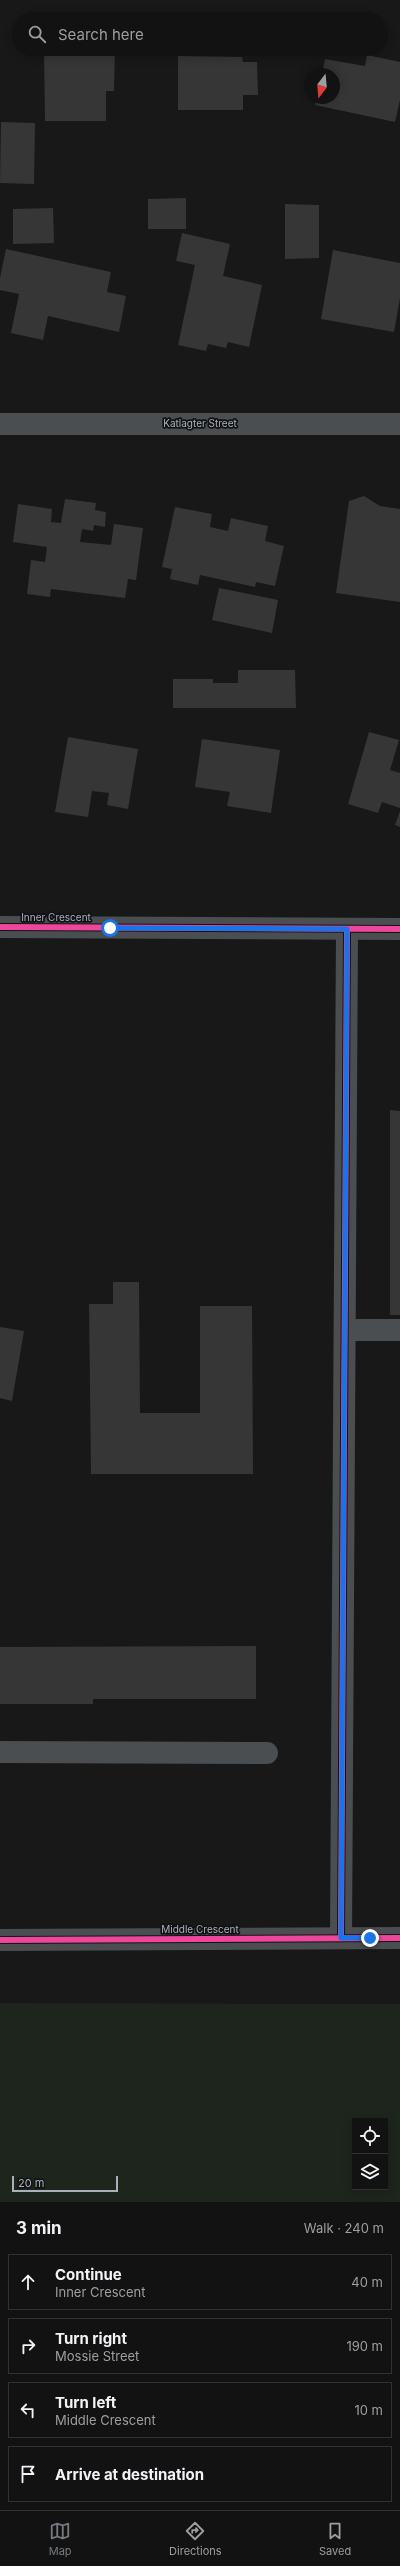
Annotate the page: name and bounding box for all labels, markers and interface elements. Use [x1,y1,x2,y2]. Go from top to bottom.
search box [12,12,388,56]
icon: search [26,23,48,45]
text: Search here [58,25,144,44]
north arrow [304,68,340,104]
street label: Katlagter Street [163,417,238,429]
street label: Inner Crescent [21,911,92,923]
route start [101,919,119,937]
street label: Middle Crescent [161,1923,239,1935]
route end [361,1929,379,1947]
map controls [352,2118,388,2190]
button: locate [352,2118,388,2154]
button: layers [352,2154,388,2190]
scale bar [12,2174,118,2193]
text: 20 m [18,2176,44,2190]
text: 3 min [16,2218,62,2238]
text: Walk · 240 m [304,2220,384,2236]
text: Continue [55,2265,122,2284]
icon: ahead [17,2271,39,2293]
text: 40 m [351,2274,383,2290]
text: Inner Crescent [55,2284,146,2300]
text: Turn right [55,2329,127,2348]
icon: right [17,2335,39,2357]
text: 190 m [346,2338,383,2354]
text: Mossie Street [55,2348,139,2364]
text: Turn left [55,2393,116,2412]
icon: left [17,2399,39,2421]
text: 10 m [354,2402,383,2418]
text: Middle Crescent [55,2412,156,2428]
icon: arrive [17,2463,39,2485]
text: Arrive at destination [55,2465,204,2484]
tab: Map [49,2520,72,2558]
tab: Directions [169,2520,222,2558]
tab: Saved [319,2520,351,2558]

